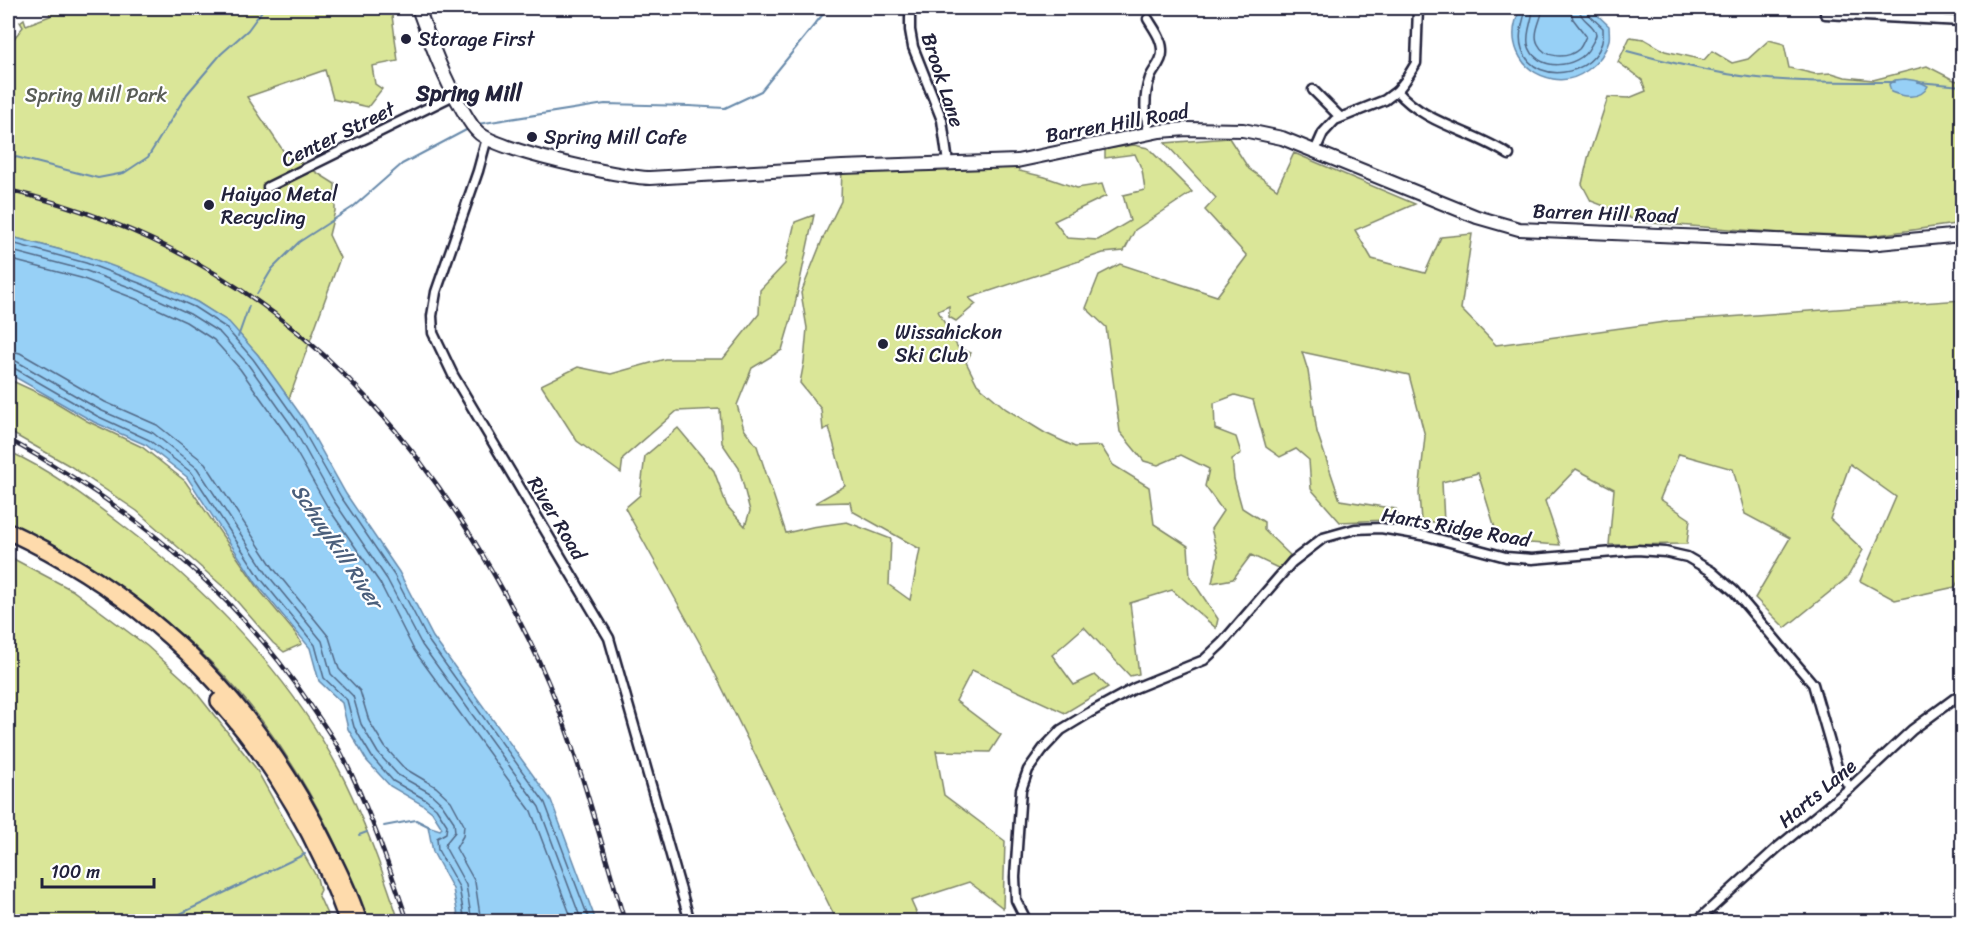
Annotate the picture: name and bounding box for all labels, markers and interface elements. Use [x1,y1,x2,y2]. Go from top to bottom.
place label: Storage First [418,22,535,57]
street label: Brook Lane [911,28,974,132]
marker: Storage First [399,32,413,46]
district label: Spring Mill [415,74,523,113]
park label: Spring Mill Park [25,78,167,113]
street label: Center Street [275,91,402,177]
street label: Barren Hill Road [1043,93,1193,153]
place label: Spring Mill Cafe [544,120,687,155]
marker: Spring Mill Cafe [525,130,539,144]
place label: Haiyao Metal Recycling [221,177,338,235]
street label: Barren Hill Road [1532,193,1679,234]
marker: Haiyao Metal Recycling [202,198,216,212]
place label: Wissahickon Ski Club [895,315,1002,373]
marker: Wissahickon Ski Club [876,337,890,351]
street label: River Road [518,469,596,568]
water label: Schuylkill River [281,475,395,619]
street label: Harts Ridge Road [1379,497,1534,558]
street label: Harts Lane [1770,749,1865,837]
scale bar [42,851,154,889]
text: 100 m [51,856,100,888]

